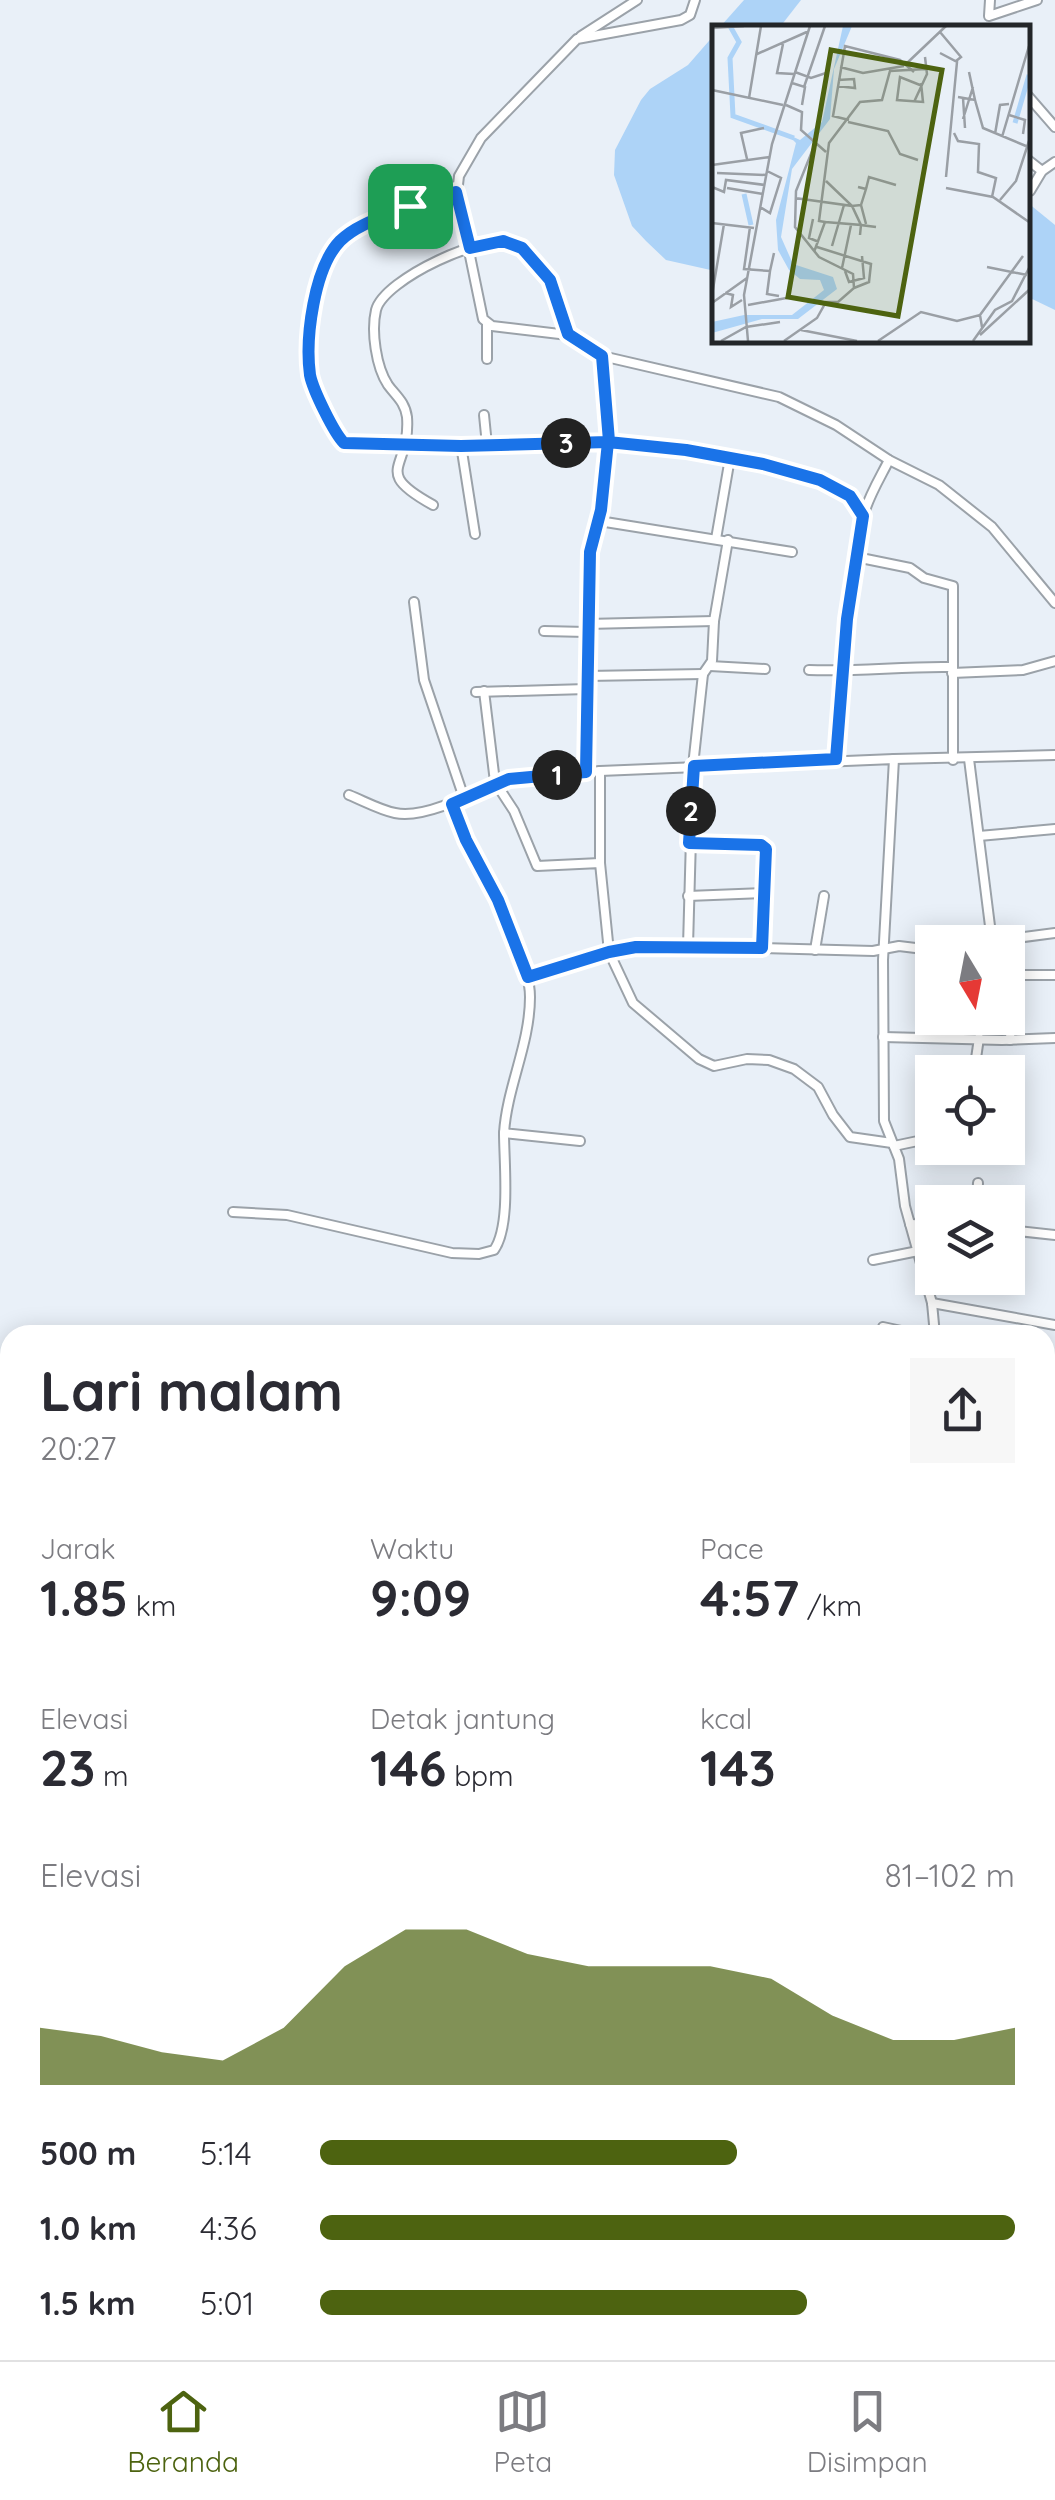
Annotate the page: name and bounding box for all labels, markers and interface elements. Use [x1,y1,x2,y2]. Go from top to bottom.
inset map [712,25,1030,342]
pin [368,164,453,249]
icon: arrive [383,179,438,234]
pin: 3 [541,418,591,468]
text: 3 [558,425,574,460]
pin: 1 [532,750,582,800]
text: 1 [552,757,562,792]
pin: 2 [666,786,716,836]
text: 2 [683,793,699,828]
north arrow [915,925,1025,1035]
map controls [915,925,1025,1295]
button: locate [915,1055,1025,1165]
button: layers [915,1185,1025,1295]
text: Lari malam [40,1356,343,1425]
button: share [910,1358,1015,1463]
text: 20:27 [40,1428,116,1468]
text: Jarak [40,1531,115,1566]
text: Waktu [370,1531,454,1566]
text: Pace [700,1531,764,1566]
text: 1.85 [40,1566,128,1629]
text: 9:09 [370,1566,471,1629]
text: 4:57 [700,1566,799,1629]
text: km [128,1588,176,1623]
text: /km [799,1588,862,1623]
text: Elevasi [40,1701,129,1736]
text: Detak jantung [370,1701,555,1736]
text: kcal [700,1701,752,1736]
text: 23 [40,1736,95,1799]
text: 146 [370,1736,447,1799]
text: 143 [700,1736,776,1799]
text: m [95,1758,129,1793]
text: bpm [447,1758,514,1793]
text: Elevasi [40,1855,141,1895]
text: 81–102 m [885,1855,1015,1895]
text: 500 m [40,2133,136,2173]
text: 5:14 [200,2133,252,2173]
text: 1.0 km [40,2208,137,2248]
text: 4:36 [200,2208,257,2248]
text: 1.5 km [40,2283,136,2323]
text: 5:01 [200,2283,254,2323]
tab: Beranda [127,2384,239,2479]
tab: Peta [493,2384,552,2479]
tab: Disimpan [807,2384,928,2479]

